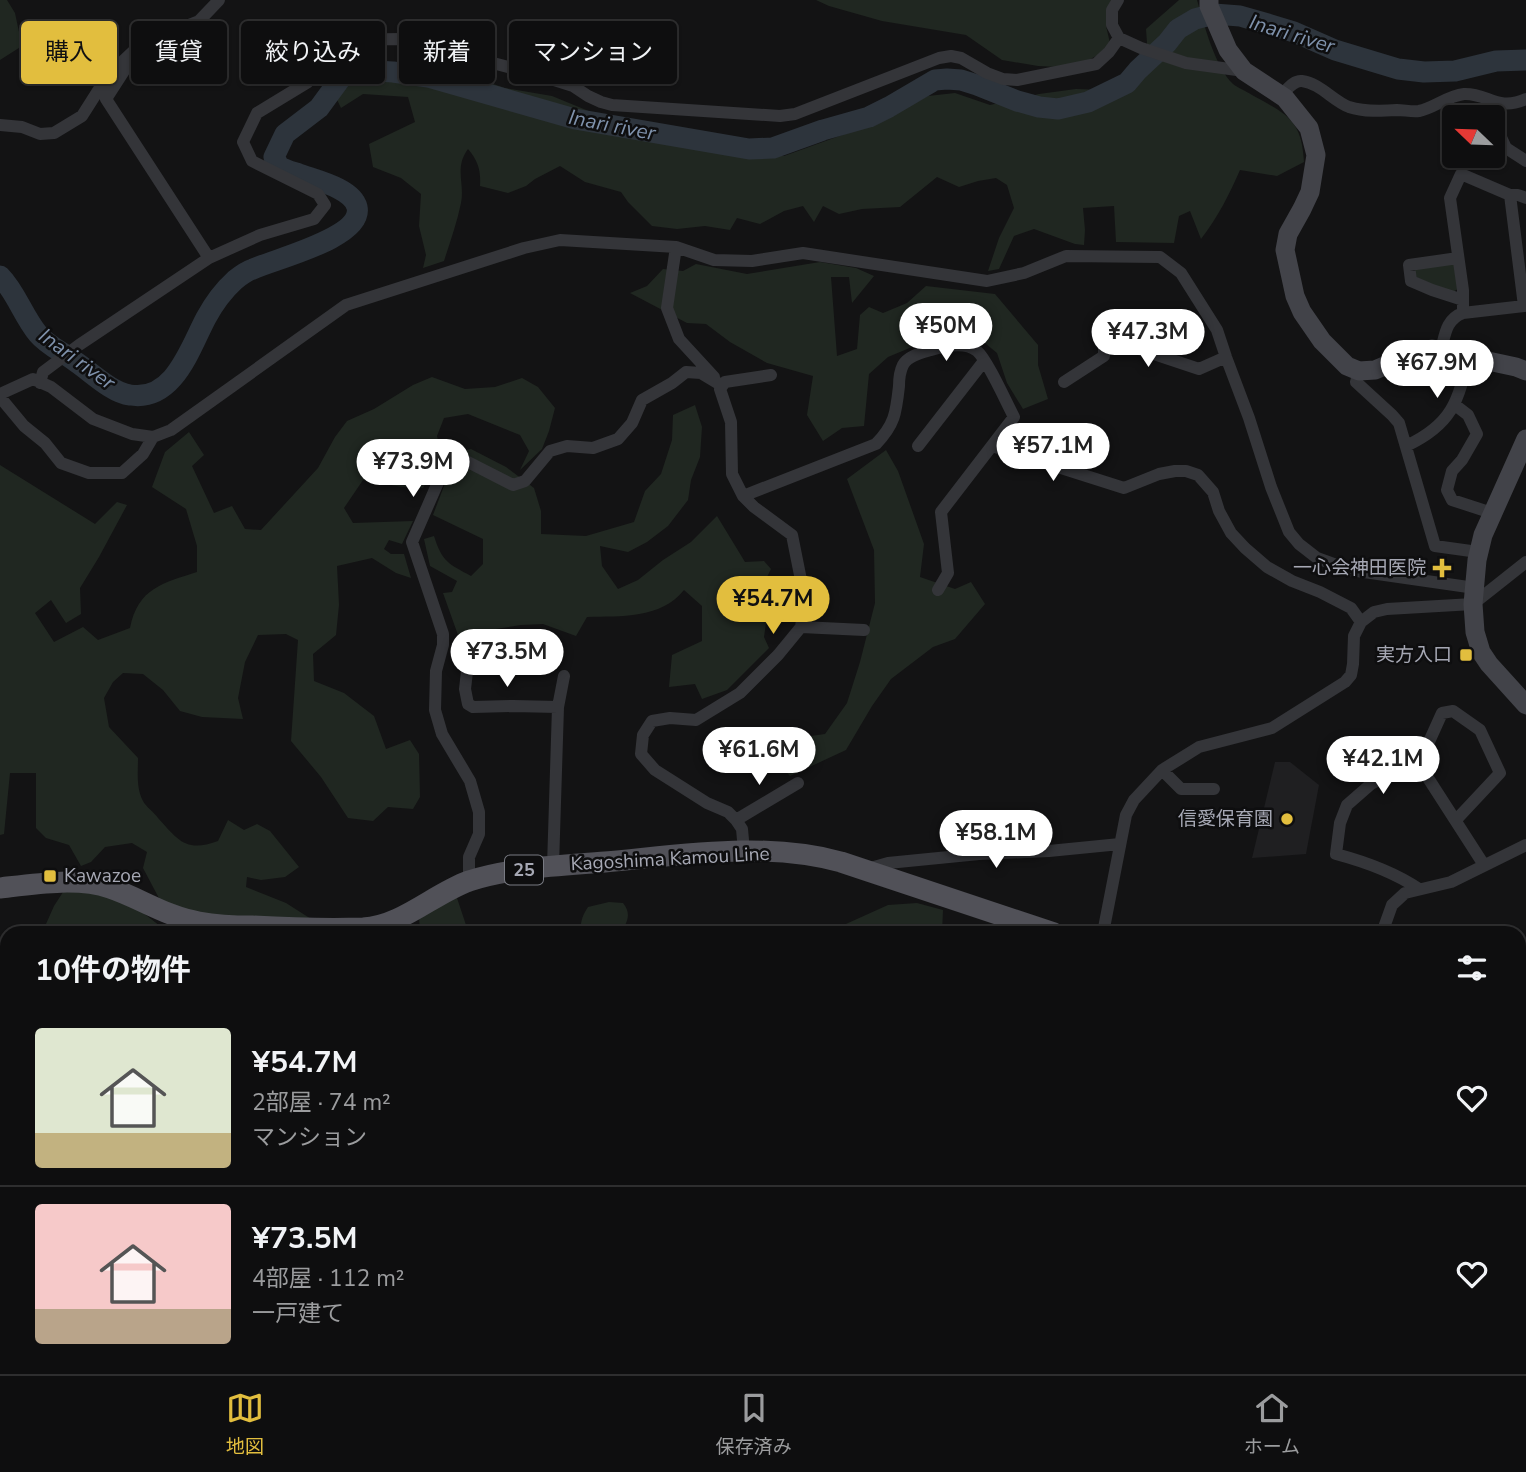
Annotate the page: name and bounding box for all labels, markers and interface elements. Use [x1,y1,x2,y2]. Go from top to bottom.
water label: Inari river [1246,8,1339,60]
chip: 購入 [21,21,117,84]
chip: 賃貸 [131,21,227,84]
chip: 絞り込み [241,21,385,84]
chip: 新着 [399,21,495,84]
chip: マンション [509,21,677,84]
water label: Inari river [566,103,658,147]
north arrow [1442,105,1505,168]
map controls [1442,105,1505,168]
pin: ¥50M [905,304,987,363]
text: ¥50M [915,310,977,341]
pin: ¥47.3M [1091,310,1205,369]
text: ¥47.3M [1108,316,1188,347]
water label: Inari river [33,322,121,396]
pin: ¥67.9M [1380,340,1494,400]
text: ¥67.9M [1397,347,1477,378]
pin: ¥57.1M [996,424,1110,483]
text: ¥57.1M [1013,430,1093,461]
pin: ¥73.9M [356,440,470,499]
text: ¥73.9M [373,446,453,477]
place label: 一心会神田医院 [1293,555,1426,581]
marker: 一心会神田医院 [1432,558,1452,578]
pin: ¥54.7M [716,576,830,636]
text: ¥54.7M [733,583,813,614]
pin: ¥73.5M [450,630,564,689]
text: ¥73.5M [467,636,547,667]
place label: 実方入口 [1376,642,1452,668]
marker: 実方入口 [1458,647,1474,663]
pin: ¥61.6M [702,728,816,787]
text: ¥61.6M [719,734,799,765]
pin: ¥42.1M [1326,736,1440,796]
text: ¥42.1M [1343,743,1423,774]
place label: 信愛保育園 [1178,806,1273,832]
pin: ¥58.1M [939,810,1053,870]
marker: 信愛保育園 [1279,811,1295,827]
text: ¥58.1M [956,817,1036,848]
street label: Kagoshima Kamou Line [570,841,770,877]
road number: 25 [505,856,543,884]
place label: Kawazoe [64,863,141,889]
marker: Kawazoe [42,868,58,884]
icon: filters [1453,949,1491,987]
text: 10件の物件 [35,950,191,991]
text: ¥54.7M [252,1042,357,1083]
icon: home [91,1056,175,1140]
icon: heart [1453,1079,1491,1117]
text: 2部屋 · 74 m² [252,1087,391,1118]
text: マンション [252,1122,367,1153]
text: ¥73.5M [252,1218,357,1259]
icon: home [91,1232,175,1316]
icon: heart [1453,1255,1491,1293]
text: 4部屋 · 112 m² [252,1263,405,1294]
text: 一戸建て [252,1298,344,1329]
tab: 地図 [226,1389,264,1460]
tab: 保存済み [716,1389,792,1460]
tab: ホーム [1244,1389,1300,1460]

